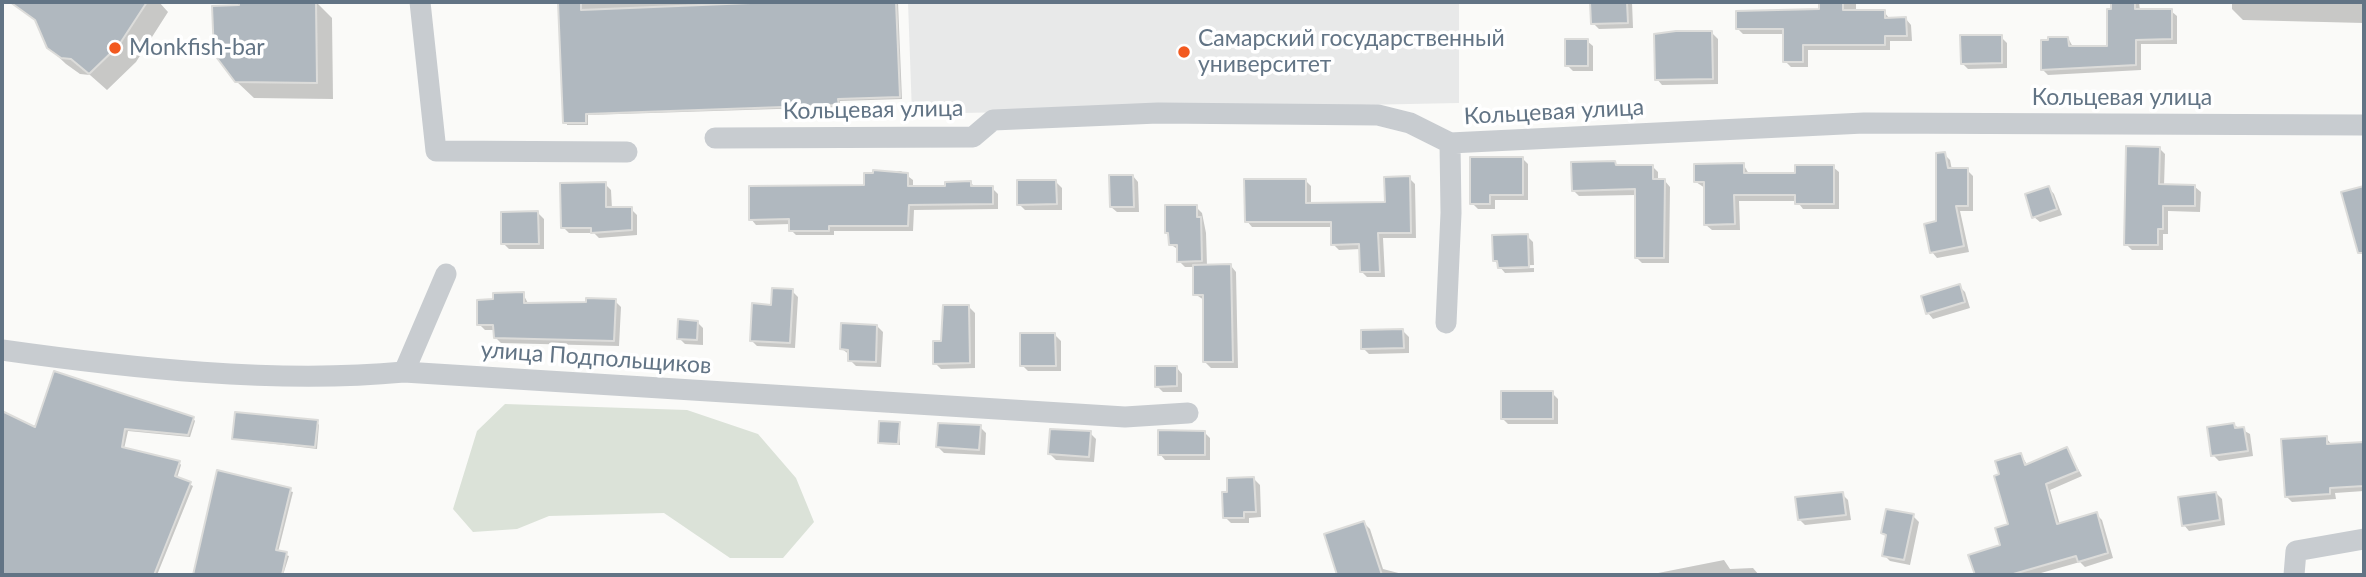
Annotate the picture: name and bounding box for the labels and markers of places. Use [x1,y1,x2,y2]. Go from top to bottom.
place label: Самарский государственный университет [1198,25,1505,79]
place label: Monkfish-bar [129,34,265,62]
marker: Monkfish-bar [107,40,123,56]
marker: Самарский государственный университет [1176,44,1192,60]

